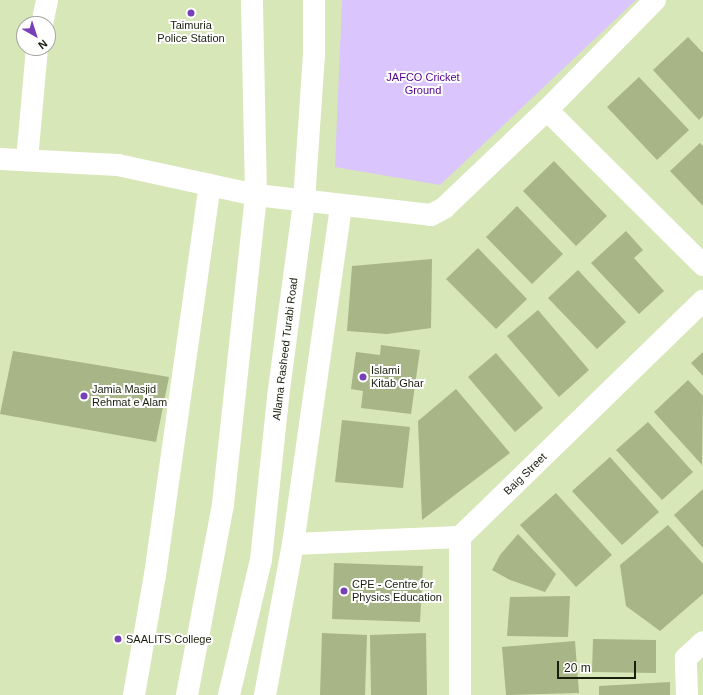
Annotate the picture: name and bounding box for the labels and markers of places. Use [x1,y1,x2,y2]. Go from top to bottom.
marker: Taimuria Police Station [186,8,196,18]
place label: Taimuria Police Station [157,19,225,45]
place label: Islami Kitab Ghar [371,364,424,390]
marker: Islami Kitab Ghar [358,372,368,382]
place label: Jamia Masjid Rehmat e Alam [92,383,168,409]
marker: Jamia Masjid Rehmat e Alam [79,391,89,401]
place label: CPE - Centre for Physics Education [352,578,442,604]
marker: CPE - Centre for Physics Education [339,586,349,596]
place label: SAALITS College [126,632,212,646]
marker: SAALITS College [113,634,123,644]

